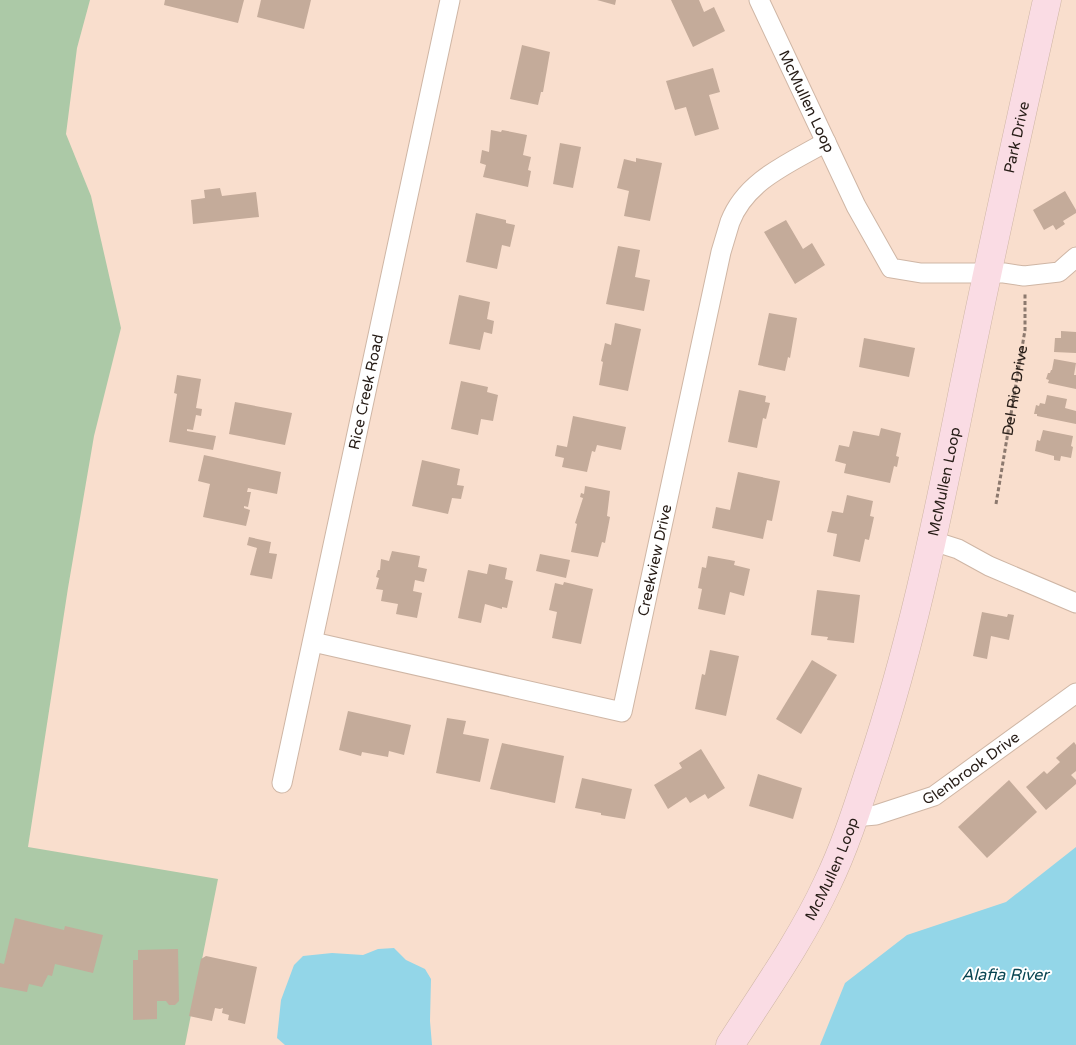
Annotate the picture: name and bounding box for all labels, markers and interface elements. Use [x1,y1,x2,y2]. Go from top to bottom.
street label: McMullen Loop [775,47,839,155]
street label: Park Drive [1000,100,1033,175]
street label: Rice Creek Road [345,333,387,451]
street label: Del Rio Drive [998,344,1031,437]
street label: McMullen Loop [924,425,964,538]
street label: Creekview Drive [634,503,675,618]
street label: Glenbrook Drive [920,728,1023,808]
street label: McMullen Loop [801,815,862,924]
water label: Alafia River [962,965,1050,985]

